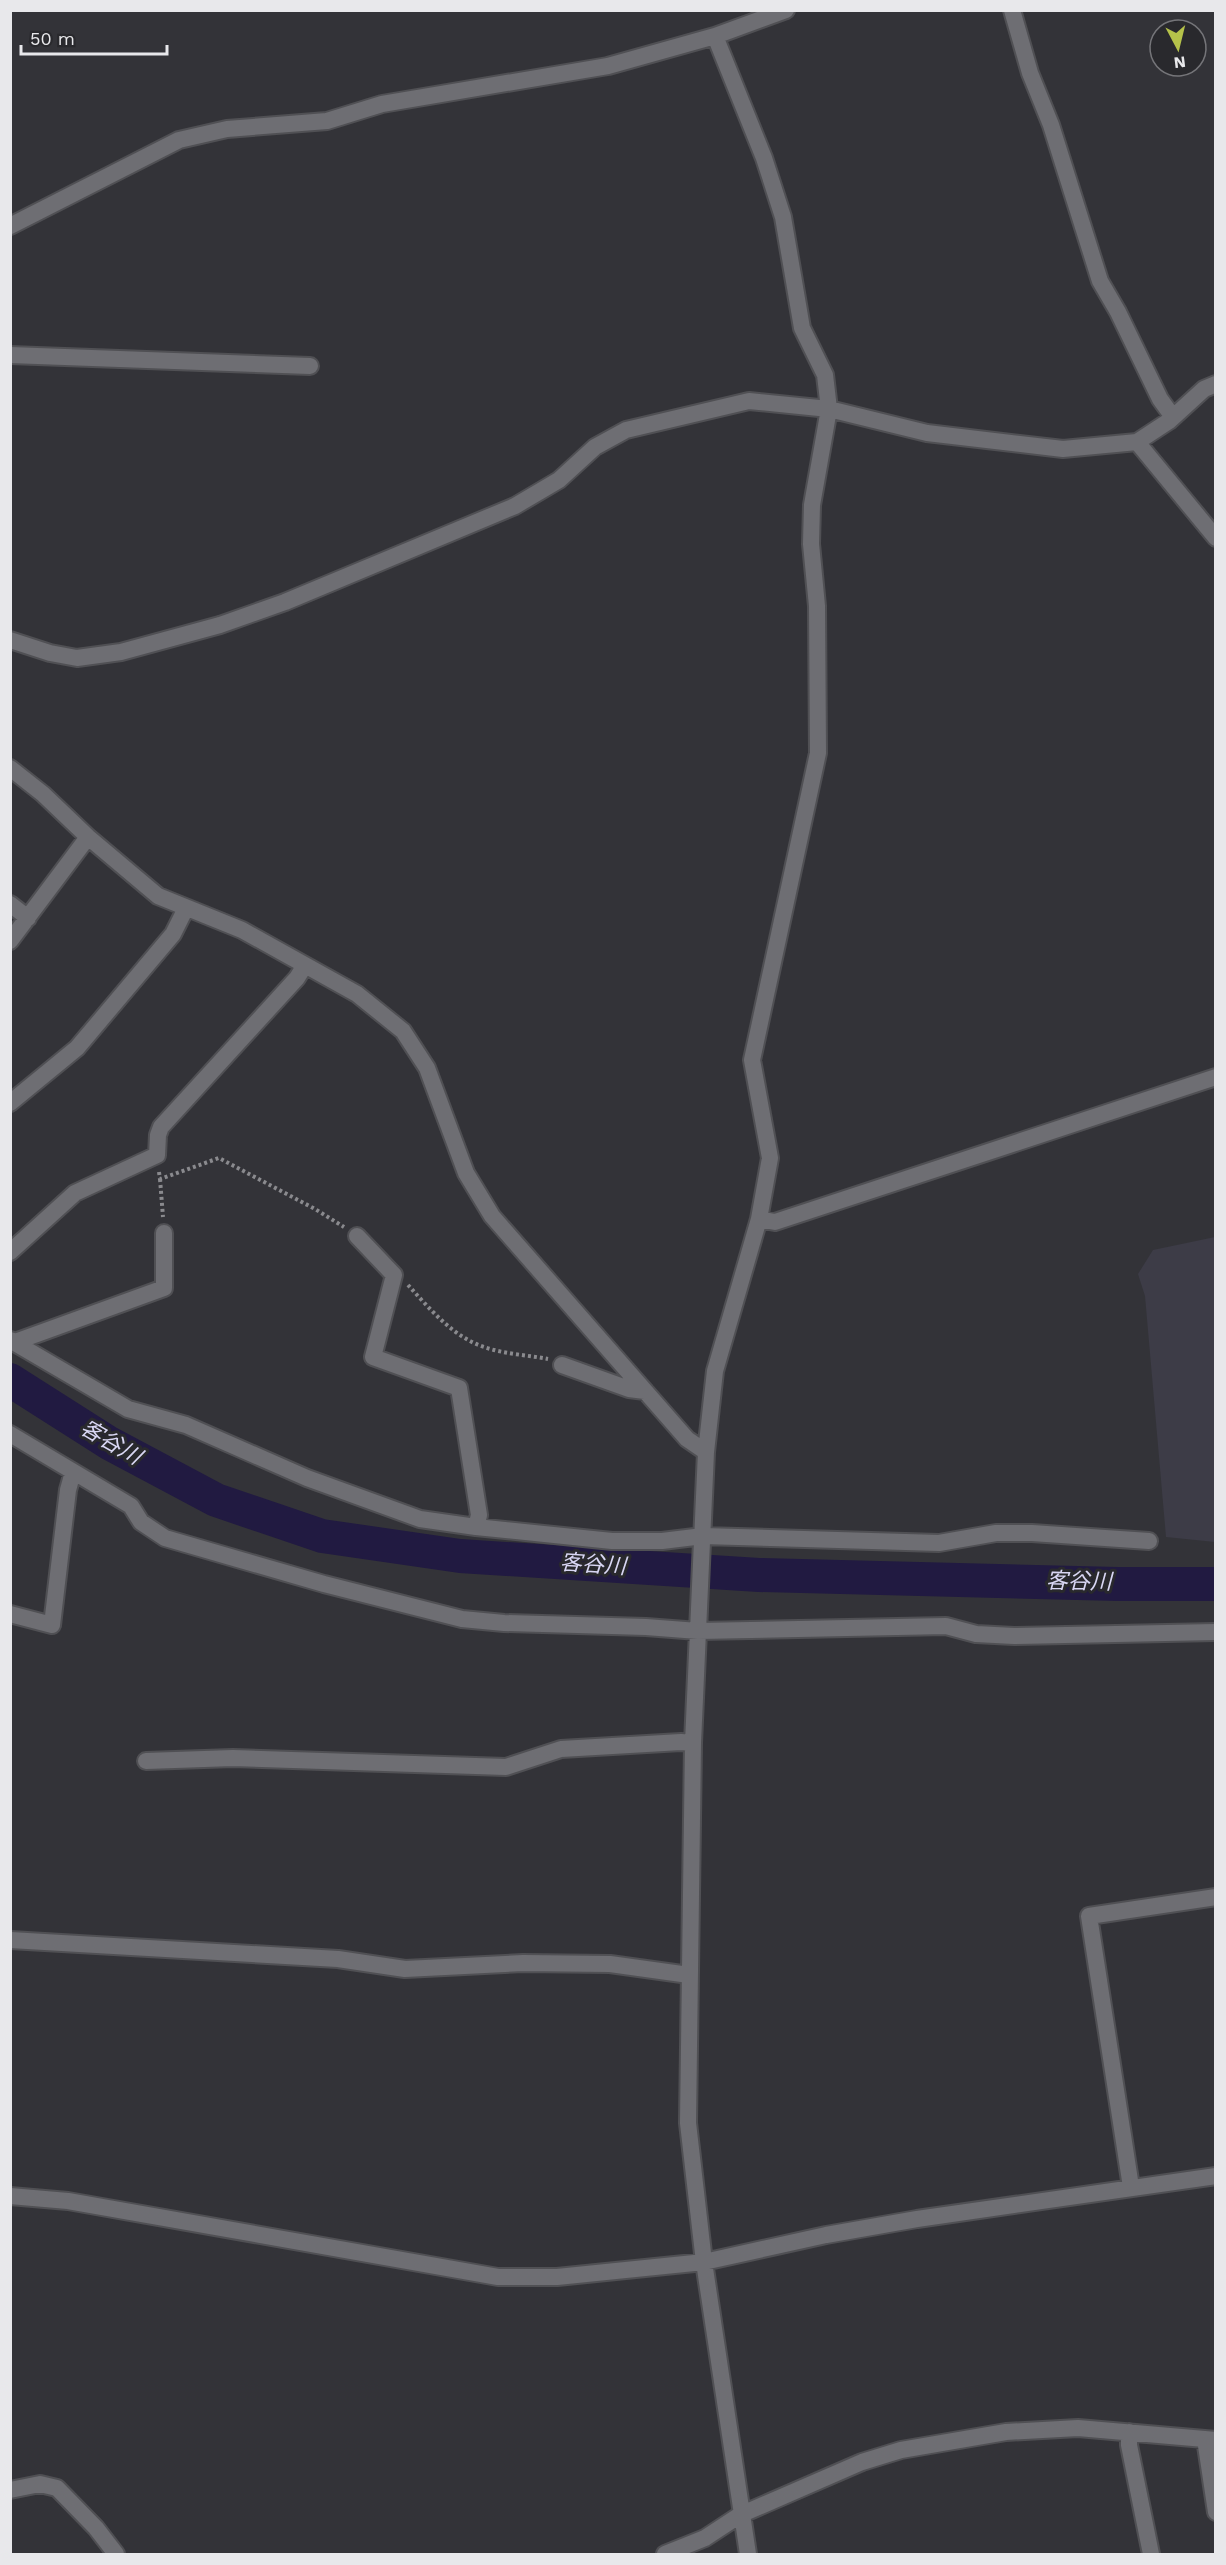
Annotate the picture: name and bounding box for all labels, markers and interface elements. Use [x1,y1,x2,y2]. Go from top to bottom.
scale bar [21,18,166,56]
north arrow [1148,18,1208,78]
text: 50 m [30,28,75,49]
text: N [1173,52,1187,73]
water label: 客谷川 [76,1415,148,1470]
water label: 客谷川 [559,1549,629,1579]
water label: 客谷川 [1046,1568,1114,1594]

